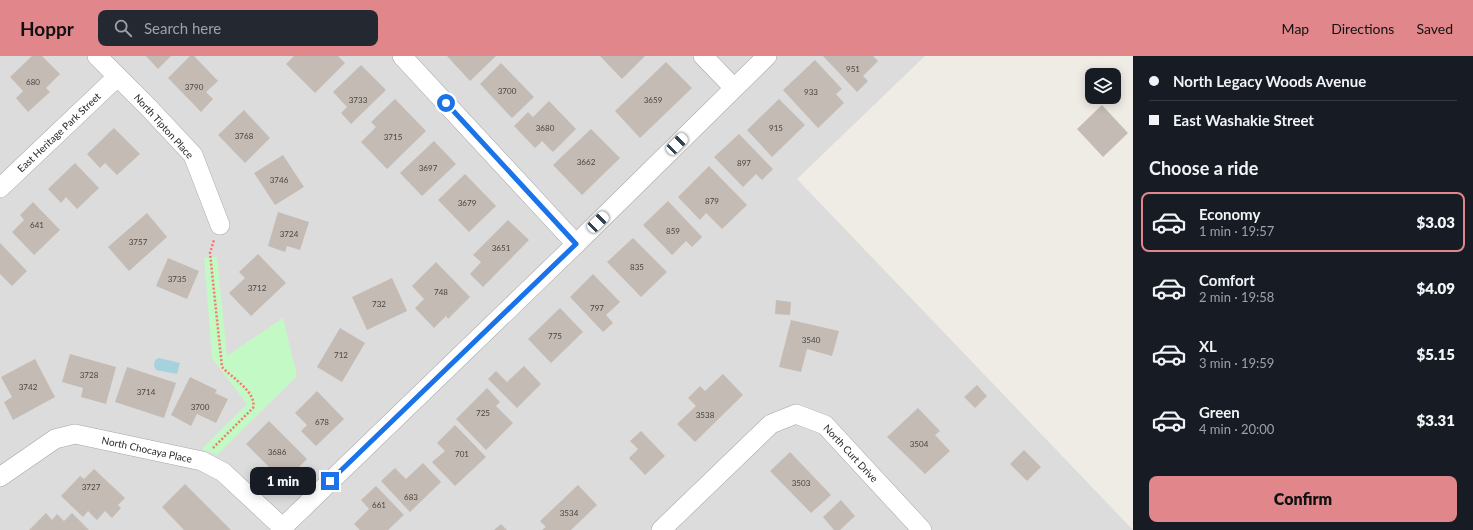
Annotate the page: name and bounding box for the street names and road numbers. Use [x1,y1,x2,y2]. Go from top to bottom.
street label: East Heritage Park Street [15,90,103,174]
street label: North Tipton Place [132,91,196,161]
street label: North Curt Drive [821,422,881,485]
street label: North Chocaya Place [101,434,193,465]

